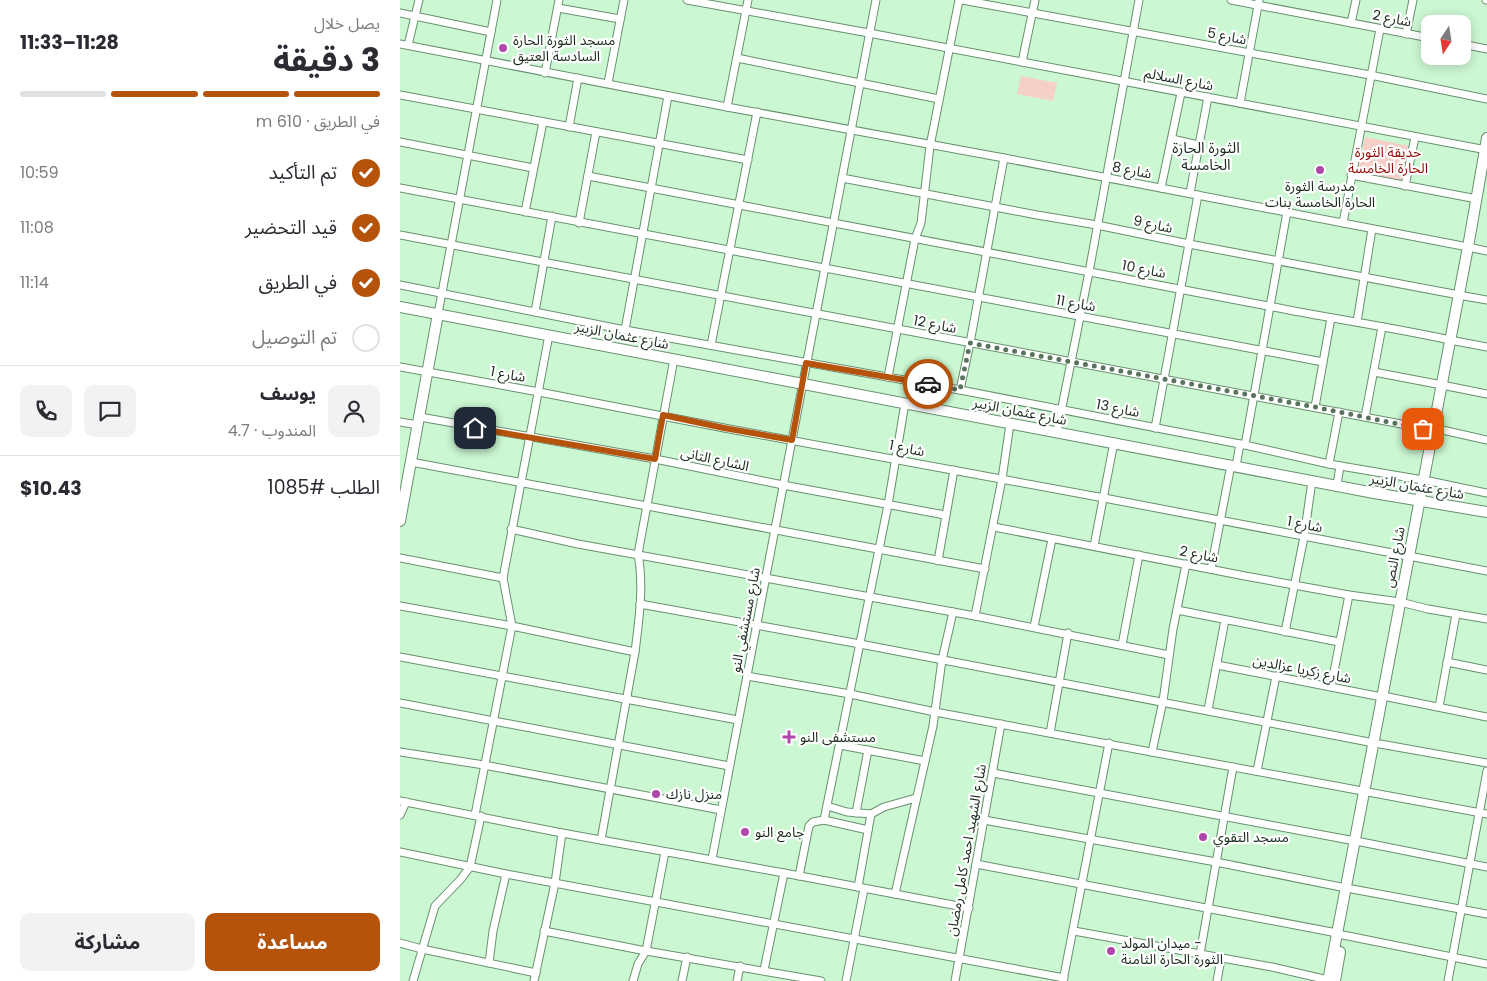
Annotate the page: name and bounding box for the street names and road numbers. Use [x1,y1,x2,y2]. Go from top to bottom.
street label: شارع 2 [1371,4,1413,33]
street label: شارع 5 [1205,22,1248,51]
street label: شارع السلالم [1143,63,1215,96]
street label: شارع 8 [1110,156,1153,185]
street label: شارع 9 [1131,210,1175,239]
street label: شارع 10 [1120,255,1168,284]
street label: شارع 11 [1054,290,1097,317]
street label: شارع 12 [912,310,958,339]
street label: شارع عثمان الزبير [572,316,671,355]
street label: شارع 1 [489,361,527,388]
street label: شارع عثمان الزبير [970,392,1069,431]
street label: شارع 13 [1094,394,1141,423]
street label: شارع 1 [887,435,926,462]
street label: الشارع التانى [679,442,751,477]
street label: شارع عثمان الزبير [1367,468,1466,505]
street label: شارع 1 [1285,511,1324,538]
street label: شارع النص [1378,525,1411,589]
street label: شارع 2 [1178,540,1220,569]
street label: شارع مستشفي النو [725,566,766,675]
street label: شارع زكريا عزالدين [1251,650,1353,689]
street label: شارع الشهيد احمد كامل رمضان [941,762,992,938]

